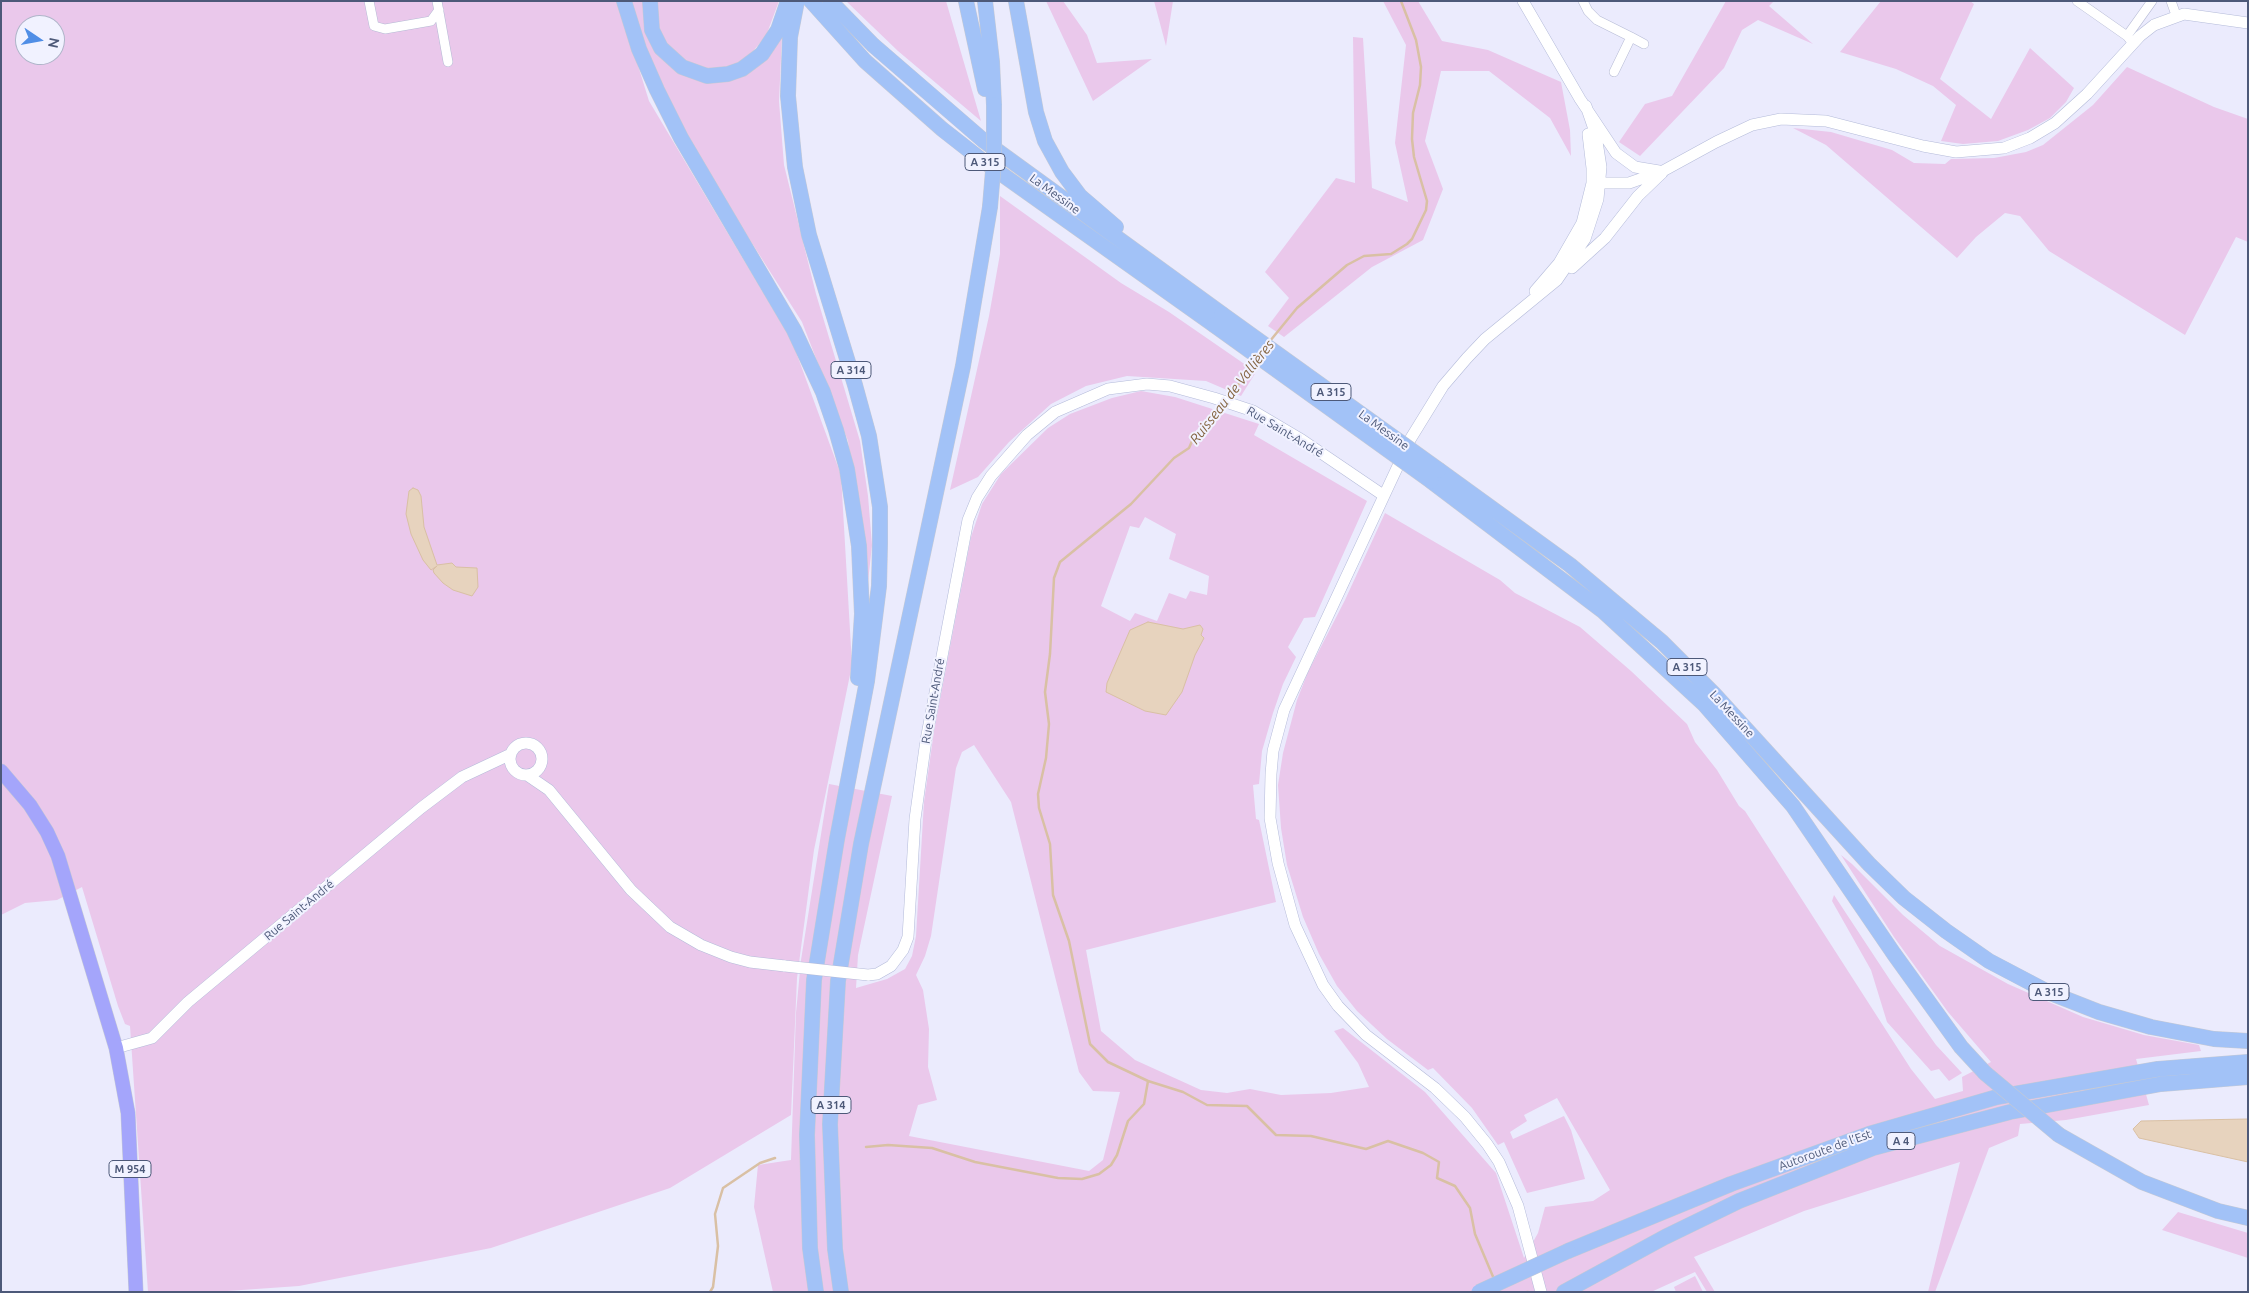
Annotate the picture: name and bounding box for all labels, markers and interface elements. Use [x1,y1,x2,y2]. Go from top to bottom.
north arrow [15,15,65,65]
text: N [45,36,63,50]
road number: A 315 [965,154,1005,170]
street label: La Messine [1027,171,1083,217]
water label: Ruisseau de Vallières [1186,337,1278,447]
road number: A 314 [831,362,871,378]
road number: A 315 [1311,384,1351,401]
street label: Rue Saint-André [1244,404,1326,460]
street label: La Messine [1356,407,1412,453]
street label: Rue Saint-André [918,657,948,745]
road number: A 315 [1667,659,1707,676]
street label: La Messine [1707,688,1757,740]
street label: Rue Saint-André [261,877,337,943]
road number: A 315 [2029,984,2069,1000]
road number: A 314 [811,1096,851,1114]
street label: Autoroute de l’Est [1777,1127,1873,1173]
road number: A 4 [1887,1132,1915,1150]
road number: M 954 [109,1160,151,1178]

